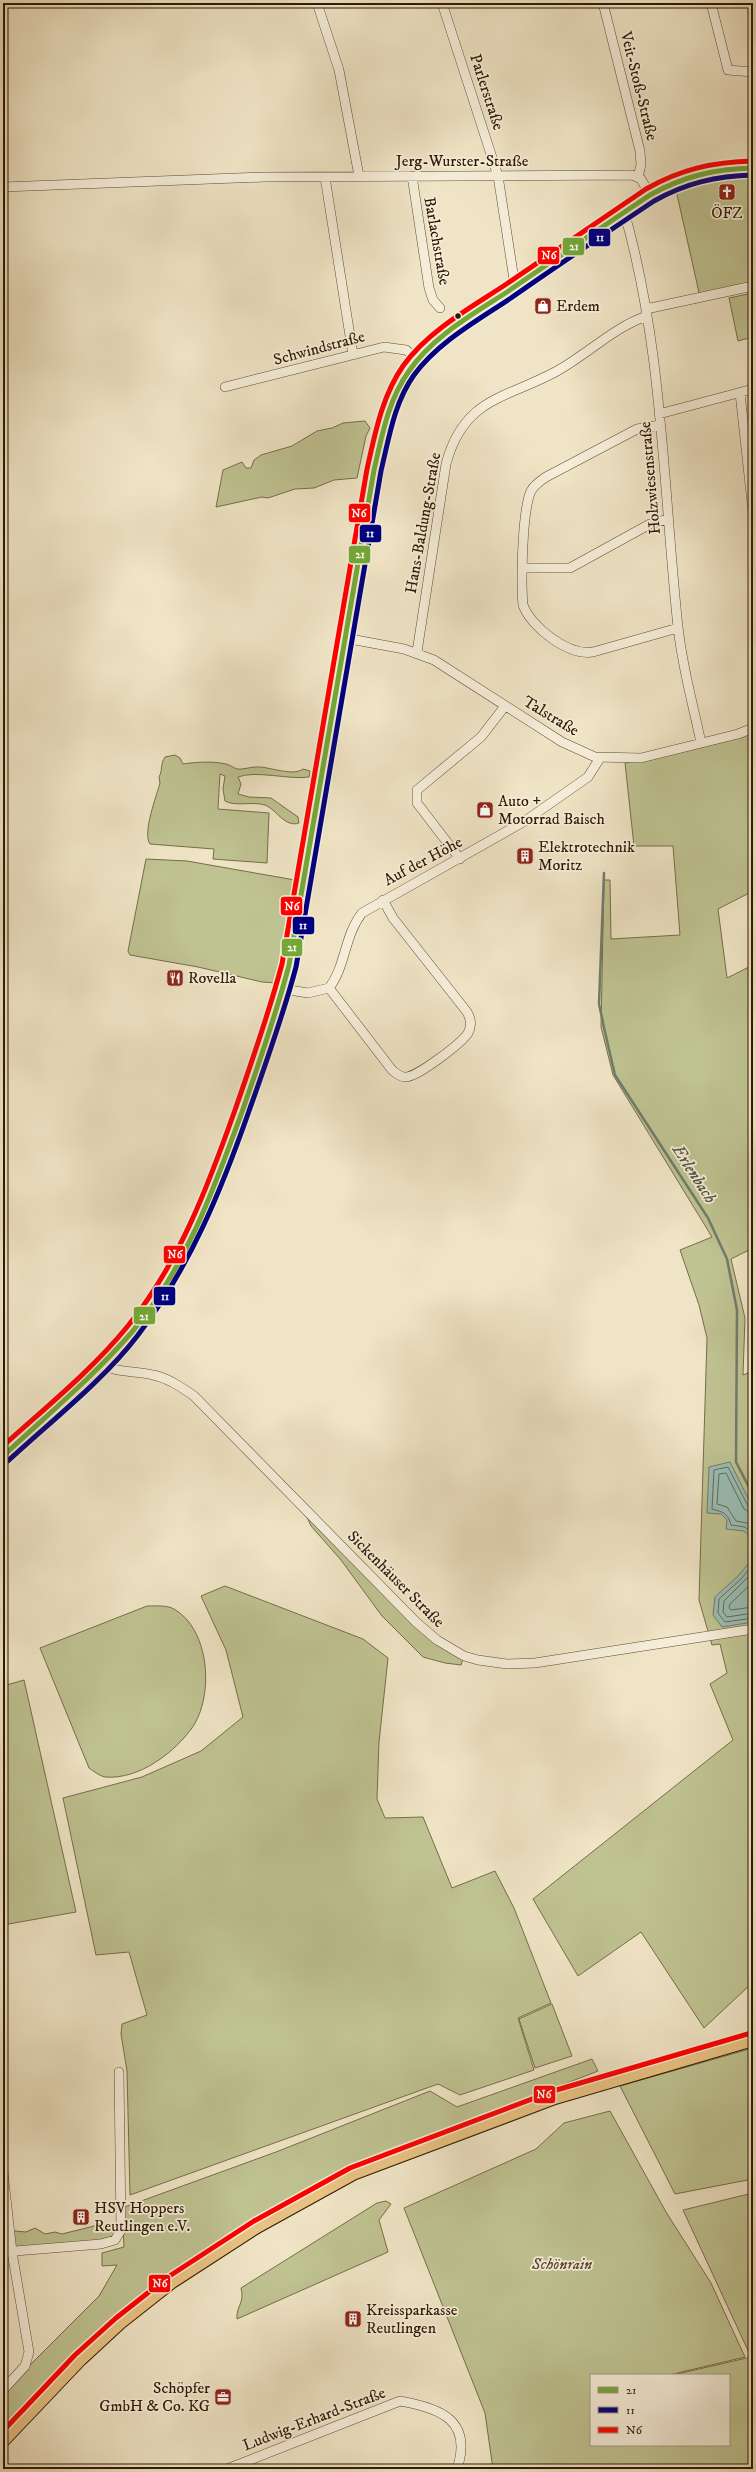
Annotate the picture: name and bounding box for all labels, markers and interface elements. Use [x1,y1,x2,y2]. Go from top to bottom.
street label: Veit-Stoß-Straße [616,28,662,143]
street label: Parlerstraße [465,51,509,133]
street label: Jerg-Wurster-Straße [394,151,529,171]
church icon: ÖFZ [717,182,737,202]
street label: Barlachstraße [419,195,455,287]
place label: ÖFZ [711,203,743,223]
line badge: 11 [588,228,611,247]
text: 11 [596,231,604,245]
line badge: 21 [562,237,585,256]
text: 21 [569,240,579,254]
line badge: N6 [537,246,560,265]
text: N6 [542,249,558,263]
shop icon: Erdem [533,296,553,316]
place label: Erdem [556,296,600,316]
unlabelled marker [453,311,463,321]
street label: Schwindstraße [271,326,367,370]
street label: Holzwiesenstraße [635,420,665,535]
street label: Hans-Baldung-Straße [401,450,445,595]
line badge: N6 [348,503,371,523]
text: N6 [352,507,368,521]
line badge: 11 [359,524,382,543]
text: 11 [366,527,374,541]
line badge: 21 [348,545,371,564]
text: 21 [355,548,365,562]
street label: Talstraße [519,692,583,741]
place label: Auto + Motorrad Baisch [498,791,605,829]
shop icon: Auto + Motorrad Baisch [475,800,495,820]
street label: Auf der Höhe [380,832,466,890]
place label: Elektrotechnik Moritz [538,837,635,875]
building icon: Elektrotechnik Moritz [515,846,535,866]
line badge: N6 [280,896,303,916]
text: N6 [285,900,301,914]
line badge: 11 [292,916,315,935]
text: 11 [299,919,307,933]
line badge: 21 [281,938,303,957]
text: 21 [287,941,297,955]
restaurant icon: Rovella [165,968,185,988]
place label: Rovella [188,968,237,988]
water label: Erlenbach [666,1140,721,1208]
line badge: N6 [163,1245,186,1264]
text: N6 [168,1248,184,1262]
line badge: 11 [153,1286,176,1306]
text: 11 [161,1290,169,1304]
line badge: 21 [133,1306,156,1325]
text: 21 [139,1310,149,1324]
street label: Sickenhäuser Straße [343,1526,449,1632]
line badge: N6 [533,2085,556,2104]
text: N6 [537,2088,553,2102]
place label: HSV Hoppers Reutlingen e.V. [94,2198,190,2236]
building icon: HSV Hoppers Reutlingen e.V. [71,2207,91,2227]
park label: Schönrain [531,2254,592,2274]
line badge: N6 [148,2274,171,2293]
text: N6 [153,2277,169,2291]
place label: Kreissparkasse Reutlingen [366,2300,458,2338]
building icon: Kreissparkasse Reutlingen [343,2309,363,2329]
legend [590,2374,730,2446]
place label: Schöpfer GmbH & Co. KG [99,2378,210,2416]
street label: Ludwig-Erhard-Straße [240,2382,388,2455]
text: 21 [626,2383,636,2398]
office icon: Schöpfer GmbH & Co. KG [213,2387,233,2407]
text: 11 [626,2403,635,2418]
text: N6 [626,2423,643,2438]

